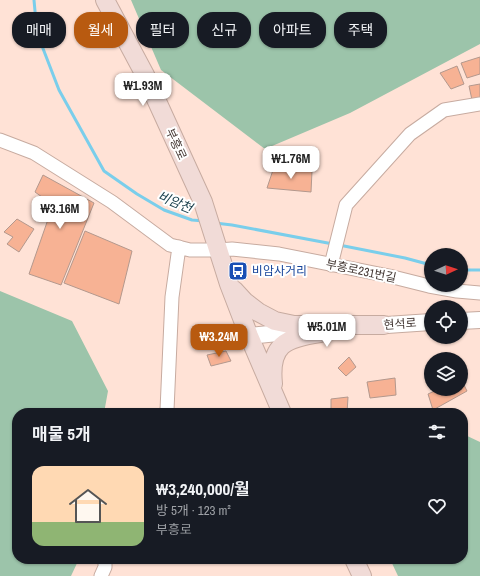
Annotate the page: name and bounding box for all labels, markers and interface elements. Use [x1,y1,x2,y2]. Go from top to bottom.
chip: 매매 [12,12,66,48]
chip: 월세 [74,12,128,48]
chip: 필터 [136,12,189,48]
chip: 신규 [197,12,251,48]
chip: 아파트 [259,12,326,48]
chip: 주택 [334,12,387,48]
pin: ₩1.93M [110,73,176,107]
text: ₩1.93M [124,77,162,94]
street label: 부흥로 [162,126,190,162]
pin: ₩1.76M [258,146,324,180]
text: ₩1.76M [272,150,310,167]
water label: 비암천 [155,187,196,217]
pin: ₩3.16M [27,196,93,230]
text: ₩3.16M [41,200,79,217]
north arrow [424,248,468,292]
map controls [424,248,468,396]
street label: 부흥로231번길 [324,256,398,286]
bus stop icon: 비암사거리 [227,260,249,282]
place label: 비암사거리 [252,263,307,279]
button: locate [424,300,468,344]
pin: ₩5.01M [294,314,360,348]
street label: 현석로 [383,315,417,333]
text: ₩5.01M [308,318,346,335]
pin: ₩3.24M [186,324,252,358]
text: ₩3.24M [200,328,238,345]
button: layers [424,352,468,396]
icon: filters [426,421,448,443]
text: 매물 5개 [32,422,91,445]
text: ₩3,240,000/월 [156,477,250,500]
icon: home [64,482,112,530]
icon: heart [426,495,448,517]
text: 방 5개 · 123 m² [156,502,231,519]
text: 부흥로 [156,521,192,538]

